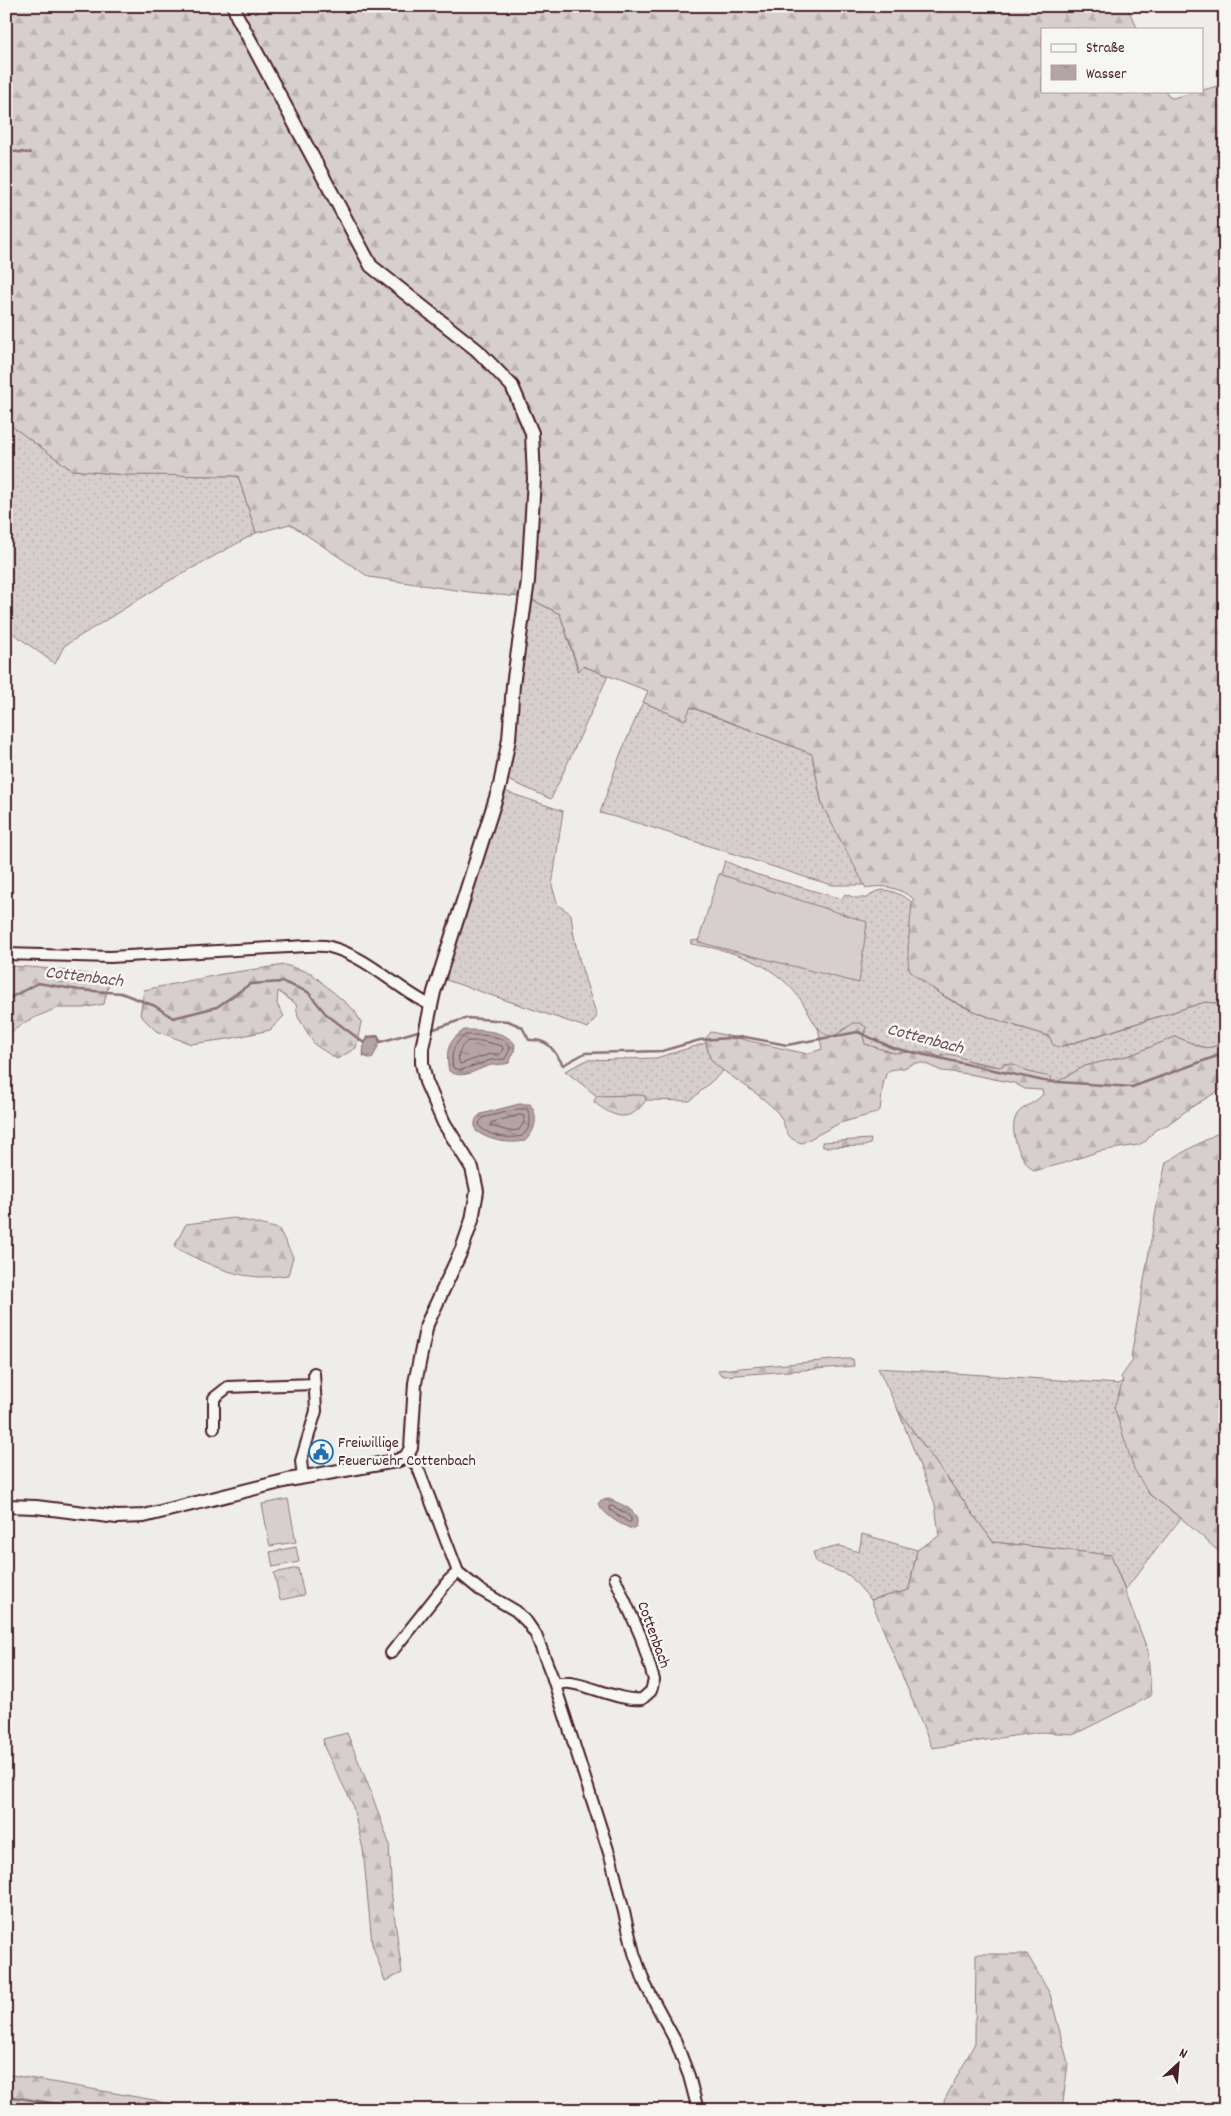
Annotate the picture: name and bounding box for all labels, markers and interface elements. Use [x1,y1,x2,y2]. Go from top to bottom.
legend [1041,28,1204,92]
text: Straße [1086,38,1125,60]
text: Wasser [1086,64,1127,86]
water label: Cottenbach [44,961,125,995]
water label: Cottenbach [884,1018,967,1062]
place label: Freiwillige Feuerwehr Cottenbach [338,1432,476,1473]
public building icon: Freiwillige Feuerwehr Cottenbach [308,1439,334,1465]
street label: Cottenbach [630,1598,676,1672]
north arrow [1154,2038,1204,2088]
text: N [1175,2044,1190,2065]

